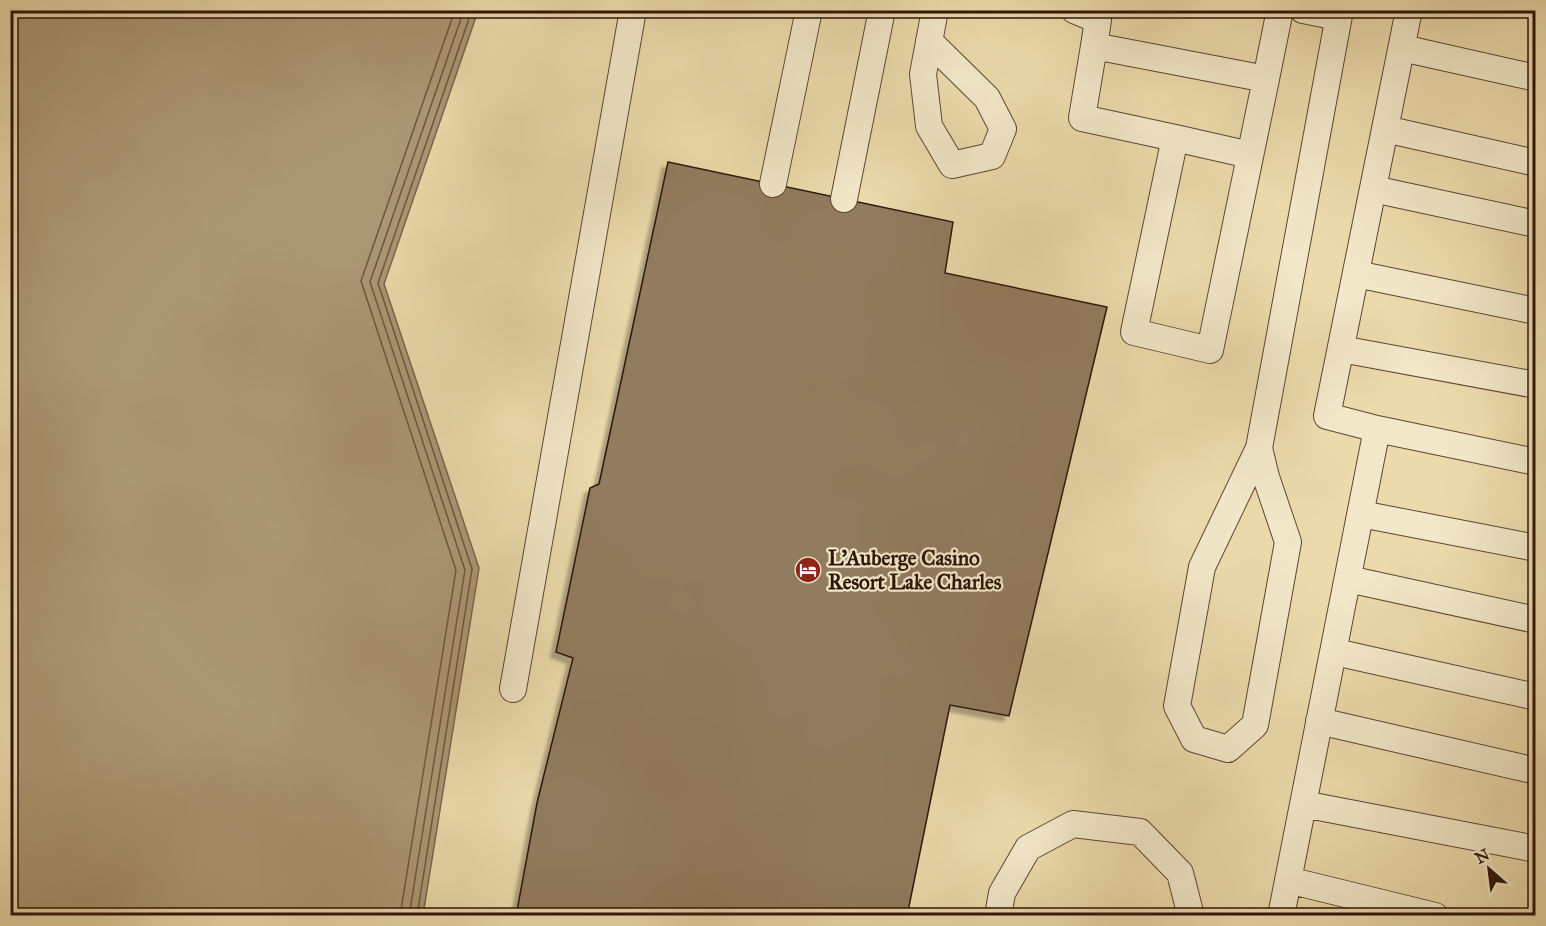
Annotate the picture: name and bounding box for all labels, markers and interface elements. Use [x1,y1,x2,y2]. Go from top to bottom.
place label: L'Auberge Casino Resort Lake Charles [828,545,1002,595]
hotel icon: L'Auberge Casino Resort Lake Charles [793,555,823,585]
north arrow [1459,839,1519,899]
text: N [1472,844,1493,868]

